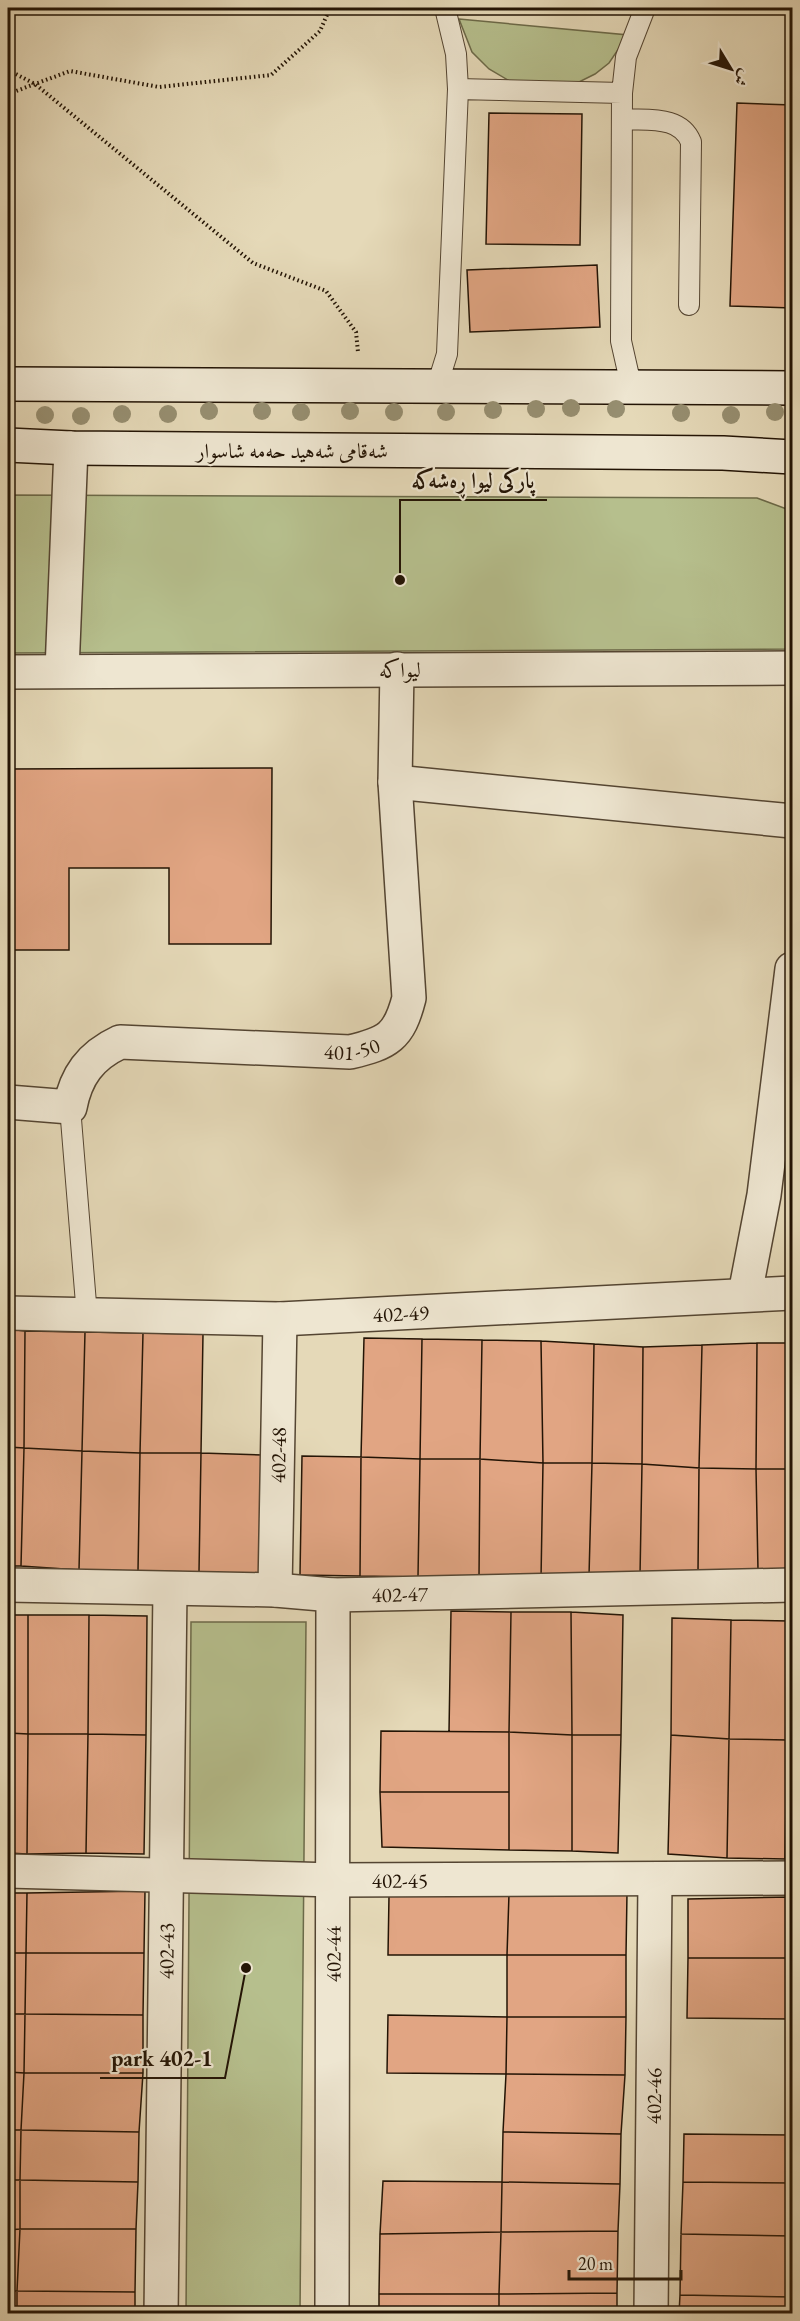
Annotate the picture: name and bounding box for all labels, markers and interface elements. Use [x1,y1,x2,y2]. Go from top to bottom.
north arrow [701,39,761,99]
text: ش [729,65,756,91]
street label: شەقامی شەهید حەمە شاسوار [194,437,388,464]
callout: پارکی لیوا ڕەشەکە [400,460,547,500]
text: پارکی لیوا ڕەشەکە [412,466,536,499]
street label: لیواکە [379,656,421,683]
street label: 401-50 [323,1031,383,1066]
street label: 402-49 [372,1298,430,1328]
street label: 402-48 [263,1427,292,1483]
street label: 402-47 [371,1579,429,1608]
street label: 402-45 [372,1866,428,1893]
street label: 402-43 [152,1923,179,1979]
street label: 402-44 [319,1925,346,1982]
callout: park 402-1 [100,2038,225,2078]
text: park 402-1 [111,2044,213,2073]
street label: 402-46 [639,2068,667,2124]
scale bar [569,2243,682,2281]
text: 20 m [578,2252,613,2275]

